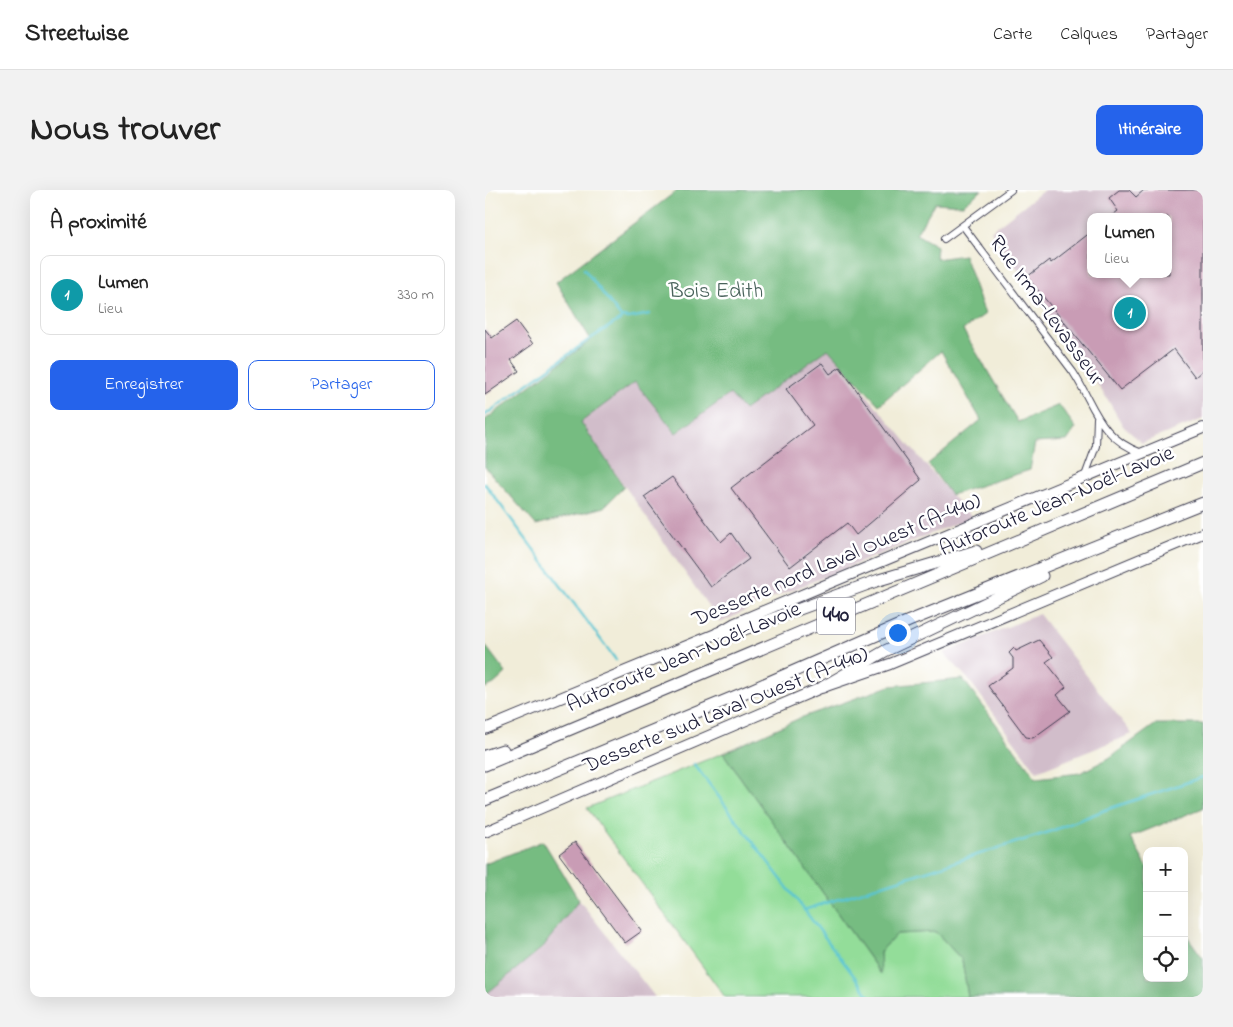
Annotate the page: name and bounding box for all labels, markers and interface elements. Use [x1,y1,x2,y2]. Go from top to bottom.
text: Streetwise [25,17,129,52]
text: Carte [993,22,1032,48]
text: Calques [1060,22,1118,48]
text: Partager [1146,22,1208,48]
text: Nous trouver [30,105,220,156]
button: Itinéraire [1096,105,1203,155]
text: À proximité [50,208,147,238]
popup [1087,213,1172,278]
text: Lumen [1104,220,1155,247]
street label: Rue Irma-Levasseur [980,229,1112,393]
text: Lieu [1104,247,1129,271]
text: Lumen [98,270,148,297]
park label: Bois Edith [668,276,763,308]
text: 1 [64,283,70,307]
text: 330 m [397,283,434,307]
pin: 1 [1114,294,1146,332]
text: Lieu [98,297,123,321]
button: Enregistrer [50,360,238,410]
button: Partager [248,360,435,410]
street label: Autoroute Jean-Noël-Lavoie [935,438,1179,566]
street label: Desserte nord Laval Ouest (A-440) [689,488,985,634]
street label: Autoroute Jean-Noël-Lavoie [562,594,806,722]
road number: 440 [817,598,855,634]
your location [885,620,911,646]
street label: Desserte sud Laval Ouest (A-440) [578,639,873,783]
map controls [1143,847,1188,982]
button: + [1143,847,1188,892]
button: − [1143,892,1188,937]
button: locate [1143,937,1188,982]

